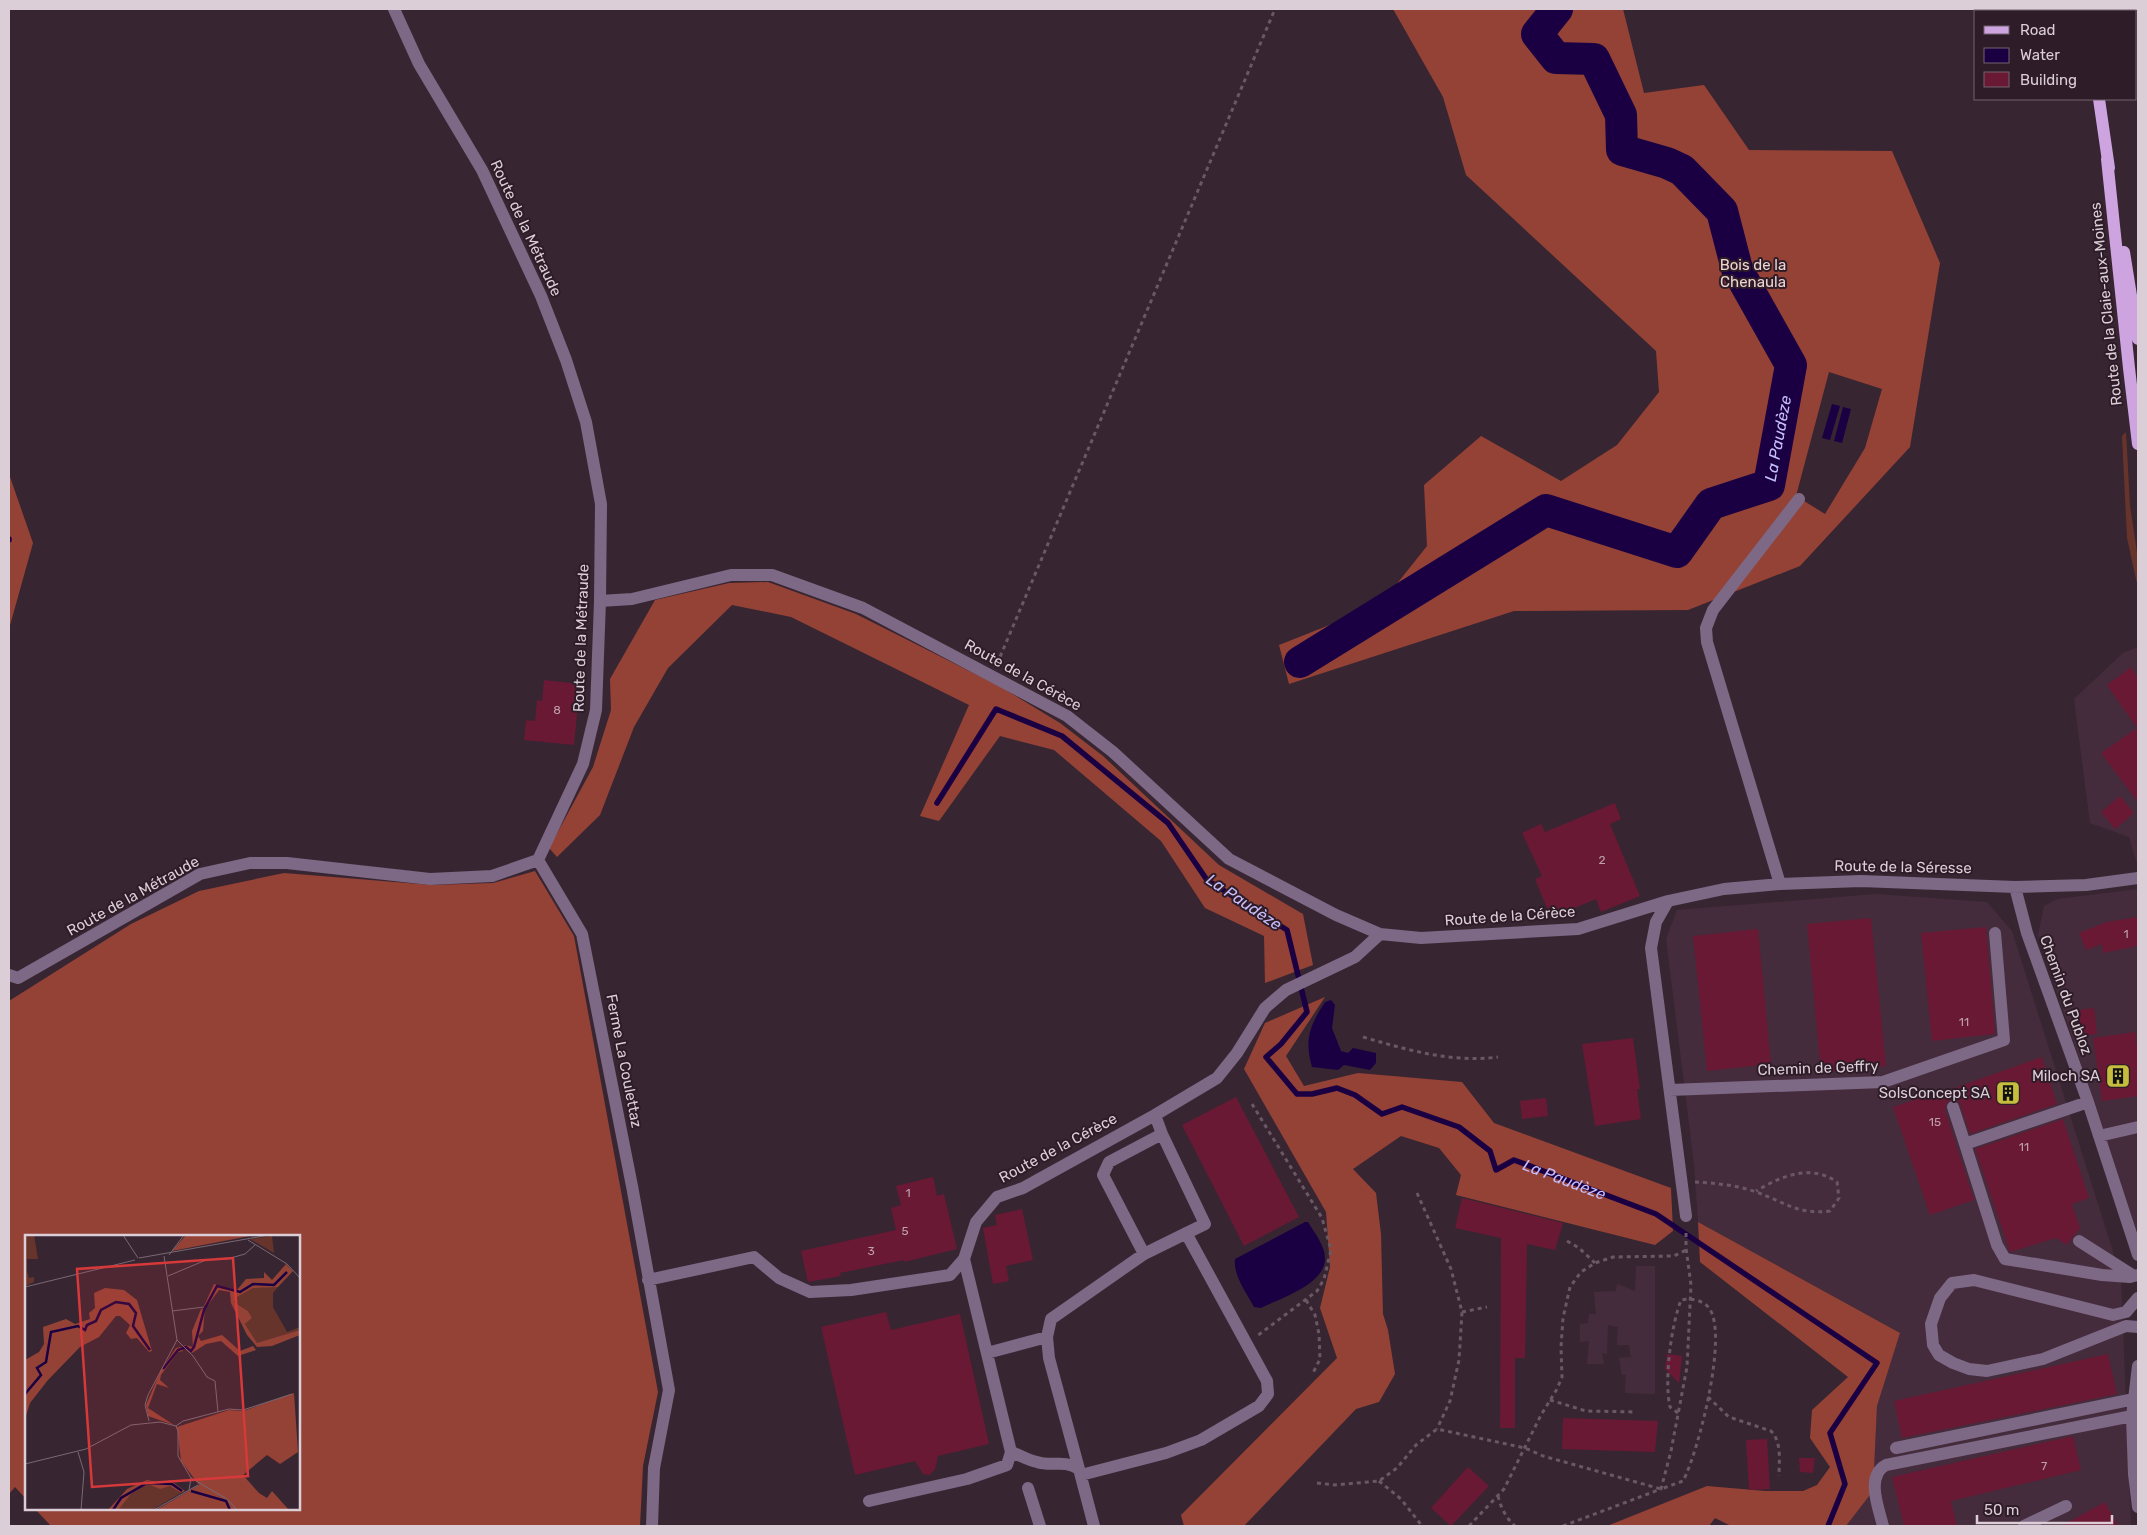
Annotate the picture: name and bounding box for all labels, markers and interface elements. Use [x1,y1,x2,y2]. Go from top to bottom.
legend [1974,10,2137,100]
text: Road [2020,21,2056,39]
text: Water [2020,46,2060,64]
text: Building [2020,71,2077,89]
street label: Route de la Métraude [487,157,565,299]
street label: Route de la Claie-aux-Moines [2086,201,2126,407]
park label: Bois de la Chenaula [1720,256,1786,291]
water label: La Paudèze [1760,394,1795,483]
street label: Route de la Métraude [569,564,593,712]
street label: Route de la Cérèce [961,635,1085,715]
house number: 8 [553,703,561,717]
street label: Route de la Métraude [64,852,202,940]
house number: 2 [1598,853,1606,867]
street label: Route de la Séresse [1834,857,1972,877]
water label: La Paudèze [1203,870,1285,934]
street label: Route de la Cérèce [1444,902,1576,930]
house number: 1 [2123,927,2129,941]
street label: Chemin du Publoz [2036,933,2096,1058]
street label: Ferme La Coulettaz [602,993,646,1130]
house number: 11 [1959,1015,1969,1029]
street label: Chemin de Geffry [1757,1057,1879,1079]
building icon: Miloch SA [2105,1063,2131,1089]
place label: Miloch SA [2032,1067,2100,1085]
building icon: SolsConcept SA [1995,1080,2021,1106]
place label: SolsConcept SA [1879,1084,1990,1102]
street label: Route de la Cérèce [996,1109,1120,1187]
house number: 15 [1929,1115,1941,1129]
house number: 11 [2019,1140,2029,1154]
water label: La Paudèze [1520,1155,1609,1204]
house number: 1 [905,1186,911,1200]
house number: 5 [901,1224,909,1238]
inset map [25,1235,300,1510]
house number: 3 [867,1244,875,1258]
house number: 7 [2041,1459,2047,1473]
scale bar [1977,1492,2112,1524]
text: 50 m [1984,1501,2019,1519]

